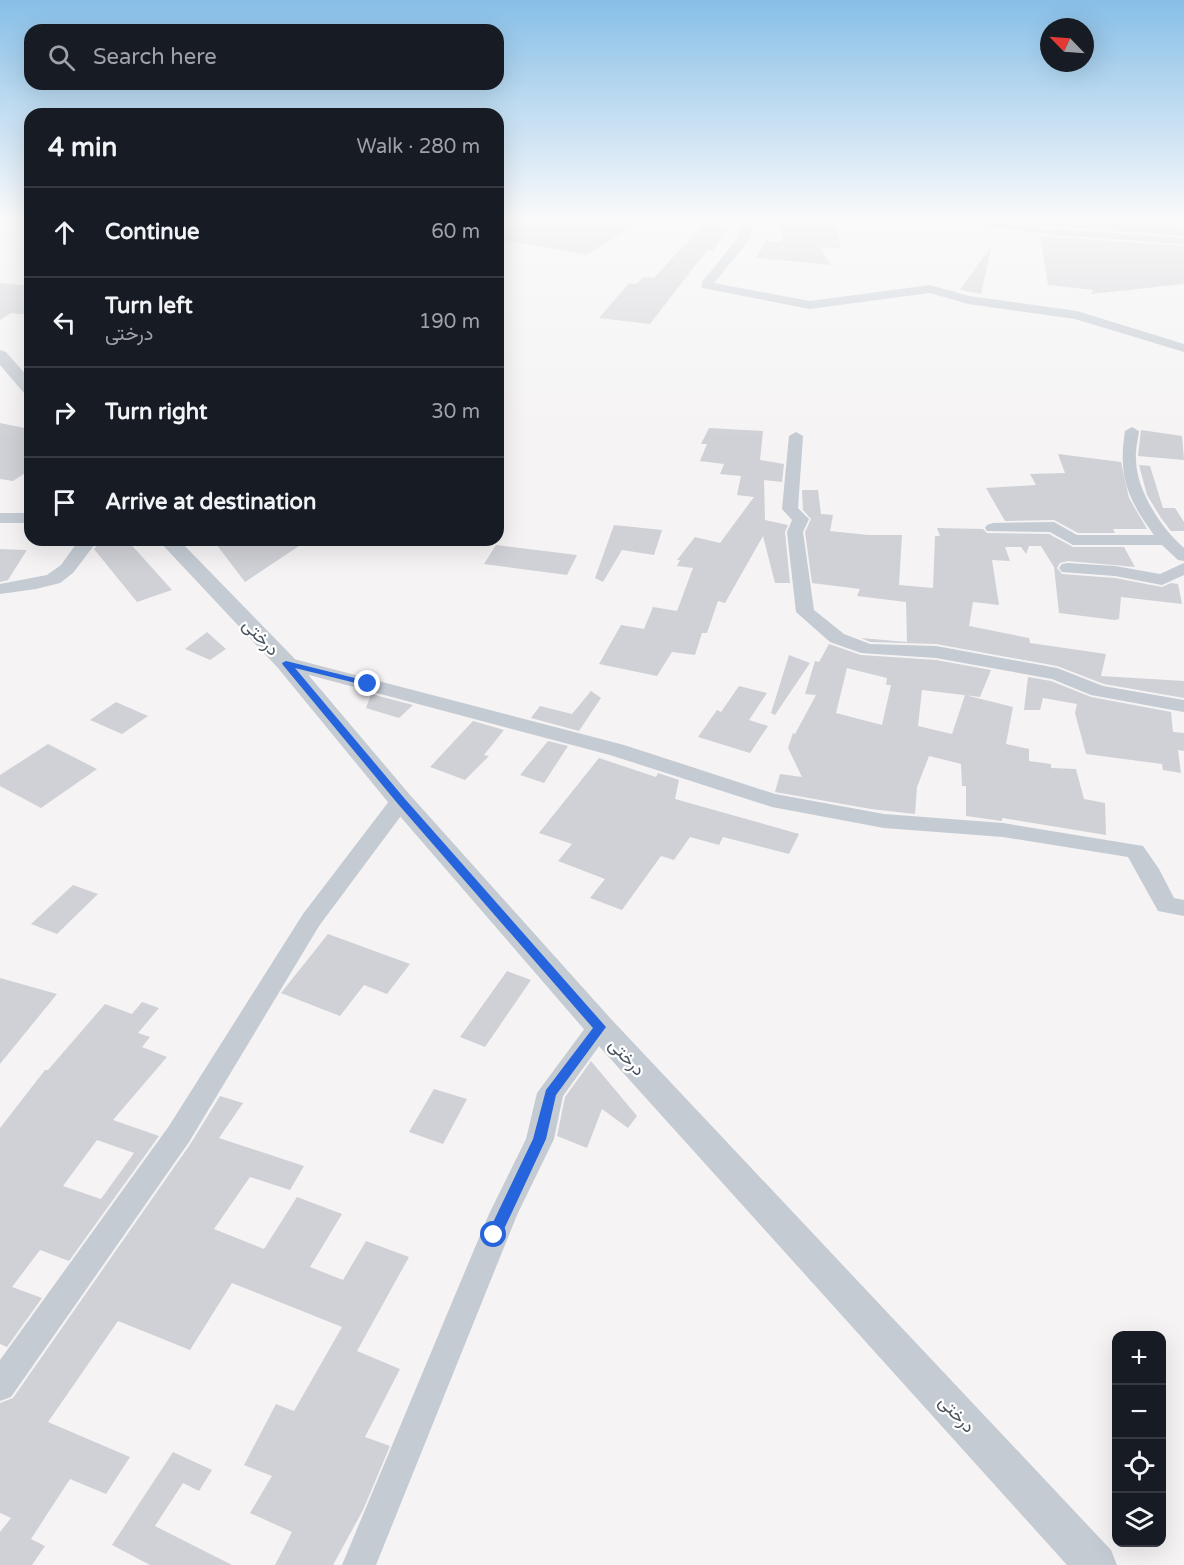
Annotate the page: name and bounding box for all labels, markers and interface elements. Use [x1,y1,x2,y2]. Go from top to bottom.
north arrow [1040,18,1094,72]
search box [24,24,504,90]
icon: search [45,41,78,74]
text: Search here [93,44,217,70]
text: 4 min [48,132,117,163]
text: Walk · 280 m [357,135,480,159]
icon: ahead [48,216,81,249]
text: Continue [105,219,200,245]
text: 60 m [431,220,480,244]
text: Turn left [105,293,193,319]
icon: left [48,306,81,339]
text: 190 m [419,310,480,334]
text: درختی [105,322,153,346]
icon: right [48,396,81,429]
text: Turn right [105,399,207,425]
text: 30 m [431,400,480,424]
icon: arrive [48,486,81,519]
text: Arrive at destination [105,489,316,515]
street label: درختی [238,614,284,660]
route end [354,670,380,696]
street label: درختی [604,1034,650,1080]
route start [480,1221,506,1247]
map controls [1112,1331,1166,1547]
button: + [1112,1331,1166,1385]
button: − [1112,1385,1166,1439]
street label: درختی [934,1391,980,1437]
button: locate [1112,1439,1166,1493]
button: layers [1112,1493,1166,1547]

